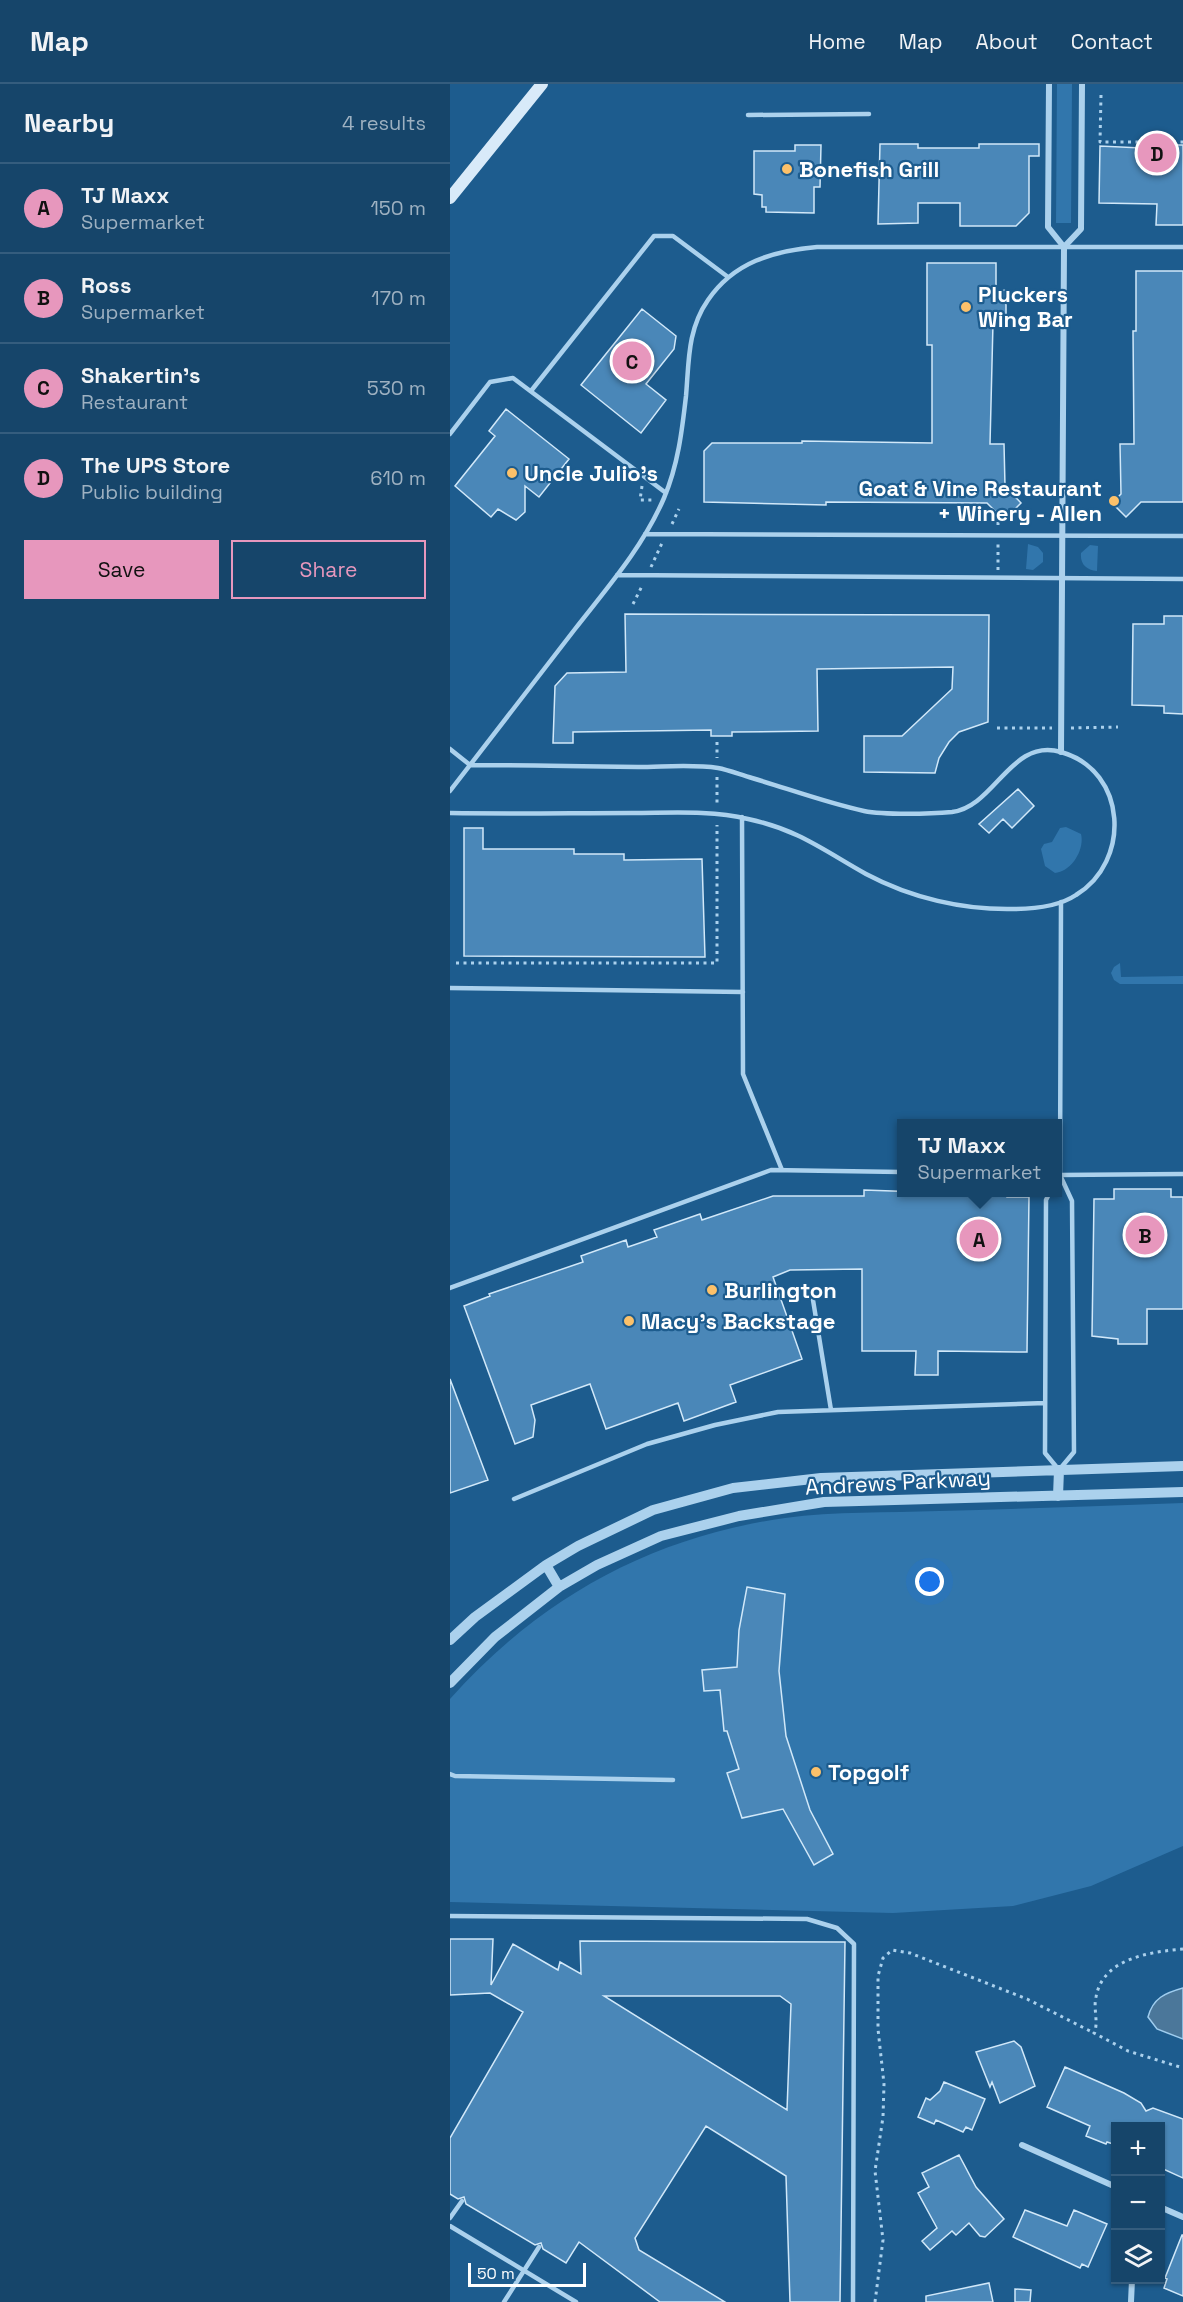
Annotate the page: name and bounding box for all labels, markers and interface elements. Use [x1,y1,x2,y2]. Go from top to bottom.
text: Map [30,23,89,59]
text: Home [808,28,866,55]
text: Map [899,28,943,55]
text: About [976,28,1038,55]
text: Contact [1071,28,1153,55]
text: Nearby [24,106,114,140]
text: 4 results [342,110,426,136]
pin: D [1138,130,1176,176]
place label: Bonefish Grill [799,155,939,183]
marker: Bonefish Grill [780,162,794,176]
text: TJ Maxx [81,181,169,209]
text: A [37,195,50,221]
text: 150 m [371,195,426,221]
text: Supermarket [81,209,205,235]
text: Ross [81,271,131,299]
place label: Pluckers Wing Bar [978,280,1073,333]
text: B [37,285,50,311]
text: 170 m [371,285,426,311]
text: Supermarket [81,299,205,325]
marker: Pluckers Wing Bar [959,300,973,314]
pin: C [612,338,651,384]
text: Shakertin's [81,361,201,389]
text: C [37,375,50,401]
text: 530 m [367,375,426,401]
text: Restaurant [81,389,188,415]
text: The UPS Store [81,451,230,479]
place label: Uncle Julio's [524,459,658,487]
text: D [37,465,50,491]
text: 610 m [370,465,426,491]
marker: Uncle Julio's [505,466,519,480]
place label: Goat & Vine Restaurant + Winery - Allen [858,474,1102,527]
text: Public building [81,479,223,505]
marker: Goat & Vine Restaurant + Winery - Allen [1107,494,1121,508]
button: Save [24,540,219,599]
button: Share [231,540,426,599]
popup [897,1119,1062,1197]
text: TJ Maxx [918,1131,1006,1159]
text: Supermarket [918,1159,1041,1185]
pin: B [1126,1212,1164,1258]
pin: A [960,1216,998,1262]
place label: Burlington [724,1276,837,1304]
marker: Burlington [705,1283,719,1297]
place label: Macy's Backstage [641,1307,835,1335]
marker: Macy's Backstage [622,1314,636,1328]
street label: Andrews Parkway [804,1463,992,1501]
your location [915,1567,944,1596]
place label: Topgolf [828,1758,909,1786]
marker: Topgolf [809,1765,823,1779]
map controls [1111,2122,1165,2284]
button: + [1111,2122,1165,2176]
button: − [1111,2176,1165,2230]
button: layers [1111,2230,1165,2284]
scale bar [468,2260,586,2288]
text: 50 m [477,2263,515,2284]

